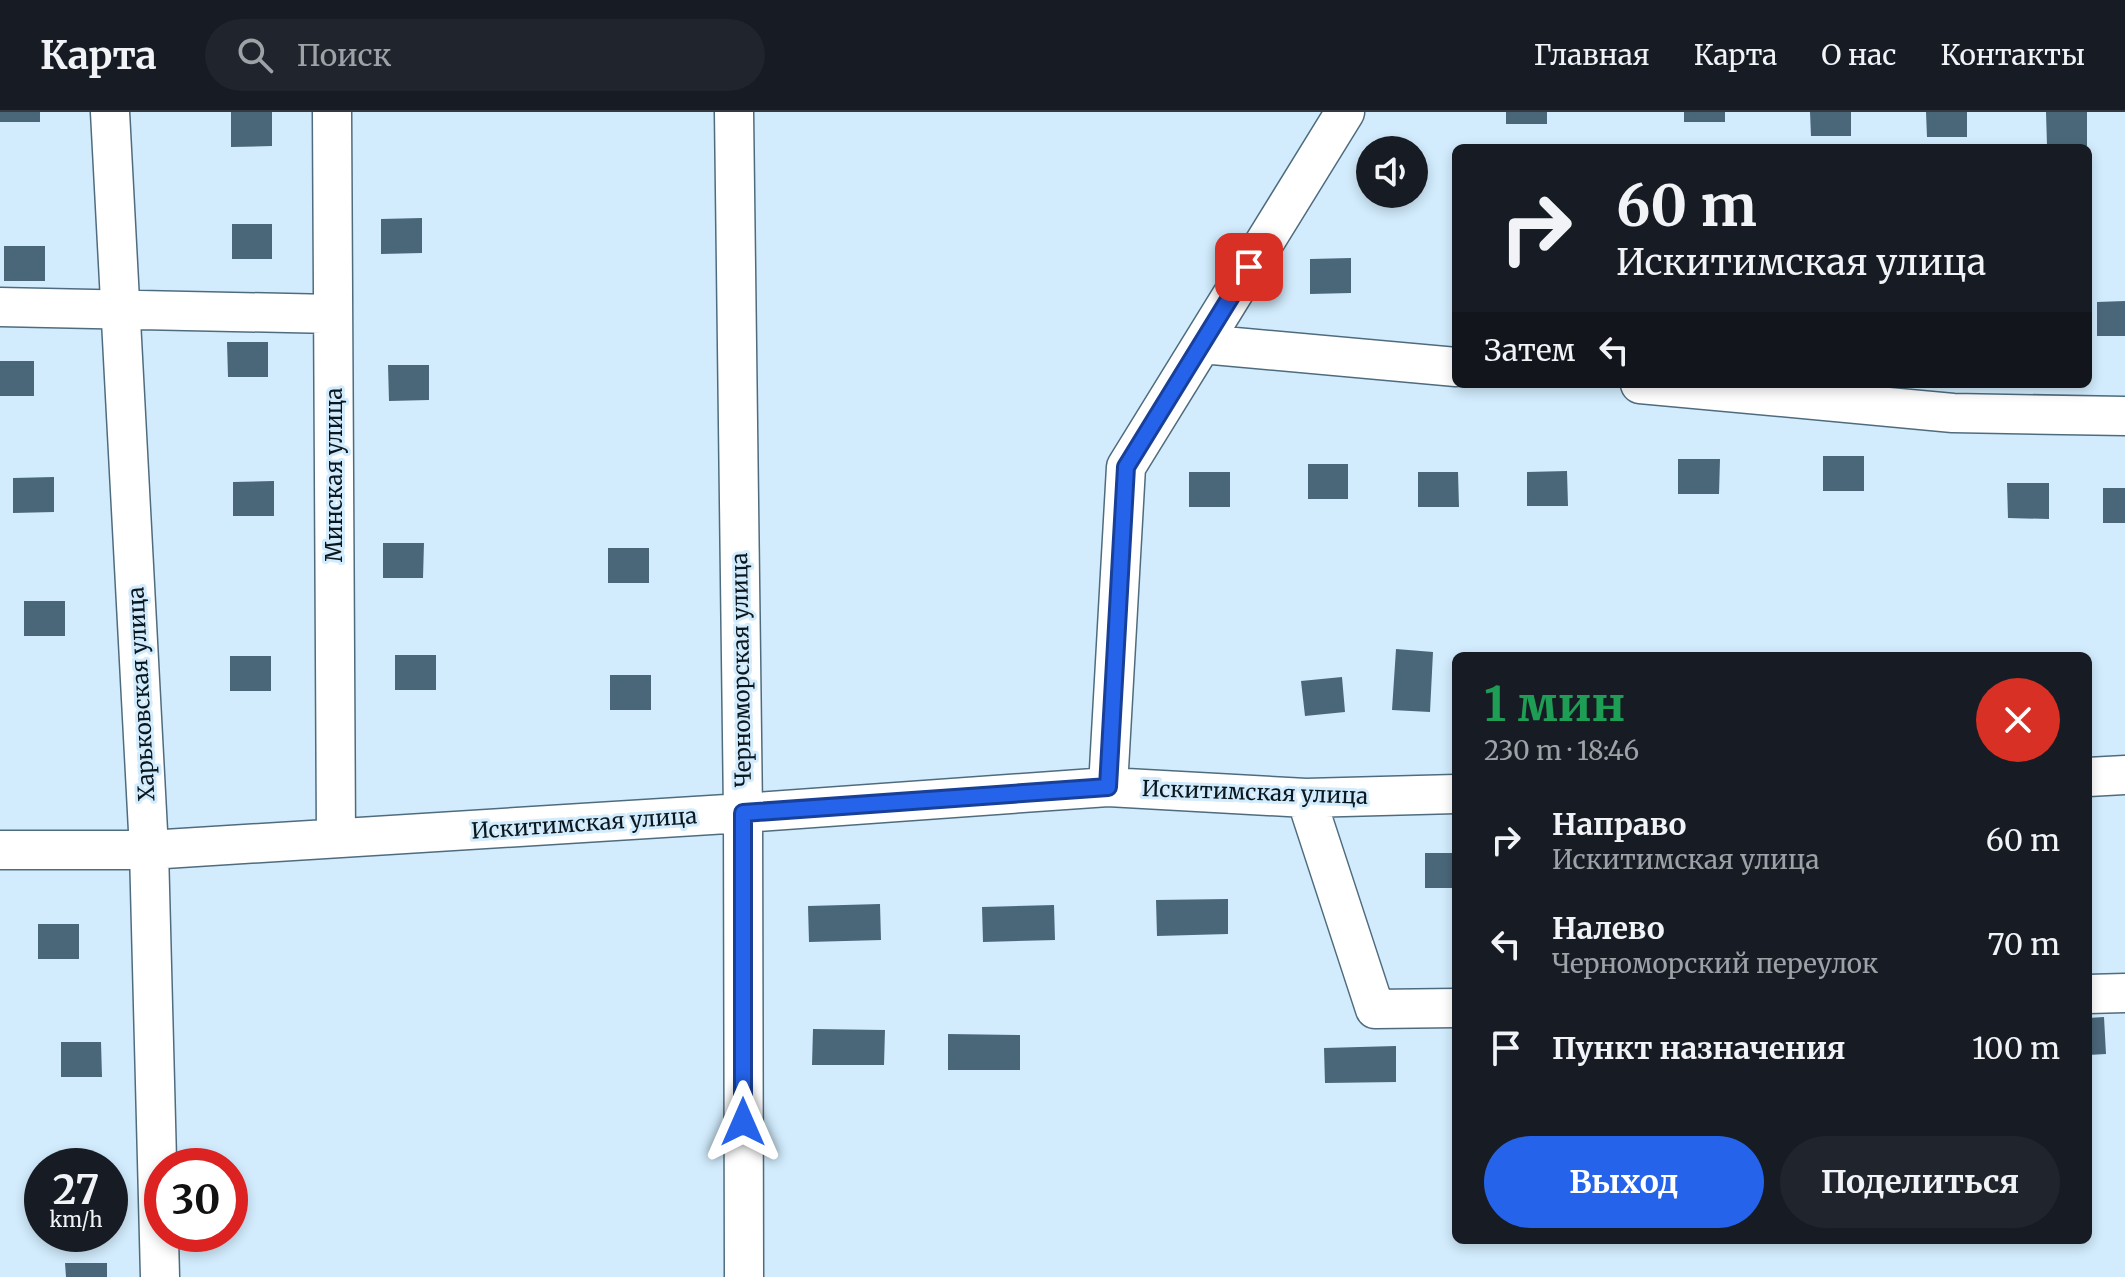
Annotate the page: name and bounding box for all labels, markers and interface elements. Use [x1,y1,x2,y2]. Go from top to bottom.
search box [205,19,765,91]
text: Карта [40,32,157,79]
icon: search [233,33,277,77]
text: Поиск [297,36,392,74]
text: Главная [1534,37,1650,73]
text: Карта [1694,37,1777,73]
text: О нас [1821,37,1896,73]
text: Контакты [1940,37,2085,73]
map controls [1356,136,1428,208]
button: sound [1356,136,1428,208]
text: 60 m [1616,171,1757,241]
icon: right [1484,176,1588,280]
pin [1215,233,1283,301]
text: Искитимская улица [1616,240,1986,285]
icon: arrive [1227,245,1271,289]
icon: left [1592,328,1636,372]
text: Затем [1484,331,1576,369]
street label: Минская улица [320,388,348,562]
street label: Черноморская улица [725,552,757,788]
street label: Харьковская улица [121,586,161,802]
text: 1 мин [1484,674,1625,734]
button: close [1976,678,2060,762]
text: 230 m · 18:46 [1484,734,1639,767]
street label: Искитимская улица [1141,774,1369,810]
street label: Искитимская улица [470,801,698,845]
text: Направо [1552,805,1686,843]
icon: right [1484,818,1528,862]
text: 60 m [1986,821,2060,859]
text: Искитимская улица [1552,843,1820,876]
text: Налево [1552,909,1665,947]
icon: left [1484,922,1528,966]
text: 70 m [1987,925,2060,963]
text: Черноморский переулок [1552,947,1878,980]
icon: arrive [1484,1026,1528,1070]
text: Пункт назначения [1552,1029,1846,1067]
text: 100 m [1972,1029,2060,1067]
position arrow [701,1080,785,1164]
button: Выход [1484,1136,1764,1228]
button: Поделиться [1780,1136,2060,1228]
speed limit sign: 30 [144,1148,248,1252]
text: 27 [53,1165,99,1215]
text: km/h [50,1207,102,1232]

